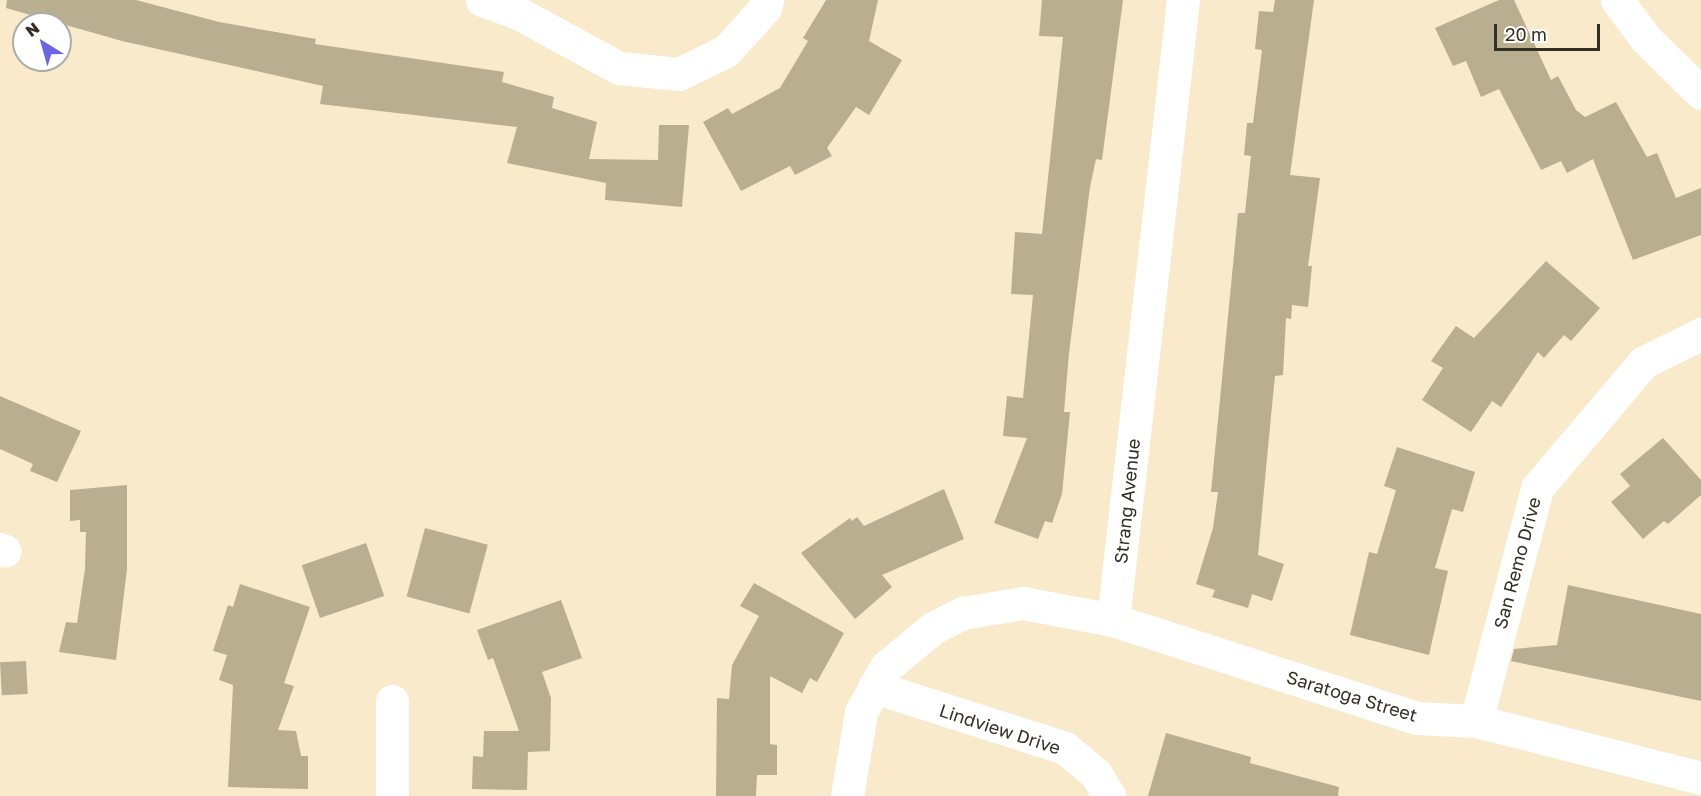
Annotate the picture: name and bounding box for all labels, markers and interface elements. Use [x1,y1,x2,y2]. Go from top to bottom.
north arrow [12,12,72,72]
scale bar [1497,12,1604,50]
text: N [21,18,43,41]
text: 20 m [1505,23,1547,45]
street label: Strang Avenue [1110,437,1144,565]
street label: San Remo Drive [1489,495,1545,631]
street label: Saratoga Street [1284,666,1420,726]
street label: Lindview Drive [937,699,1063,759]

